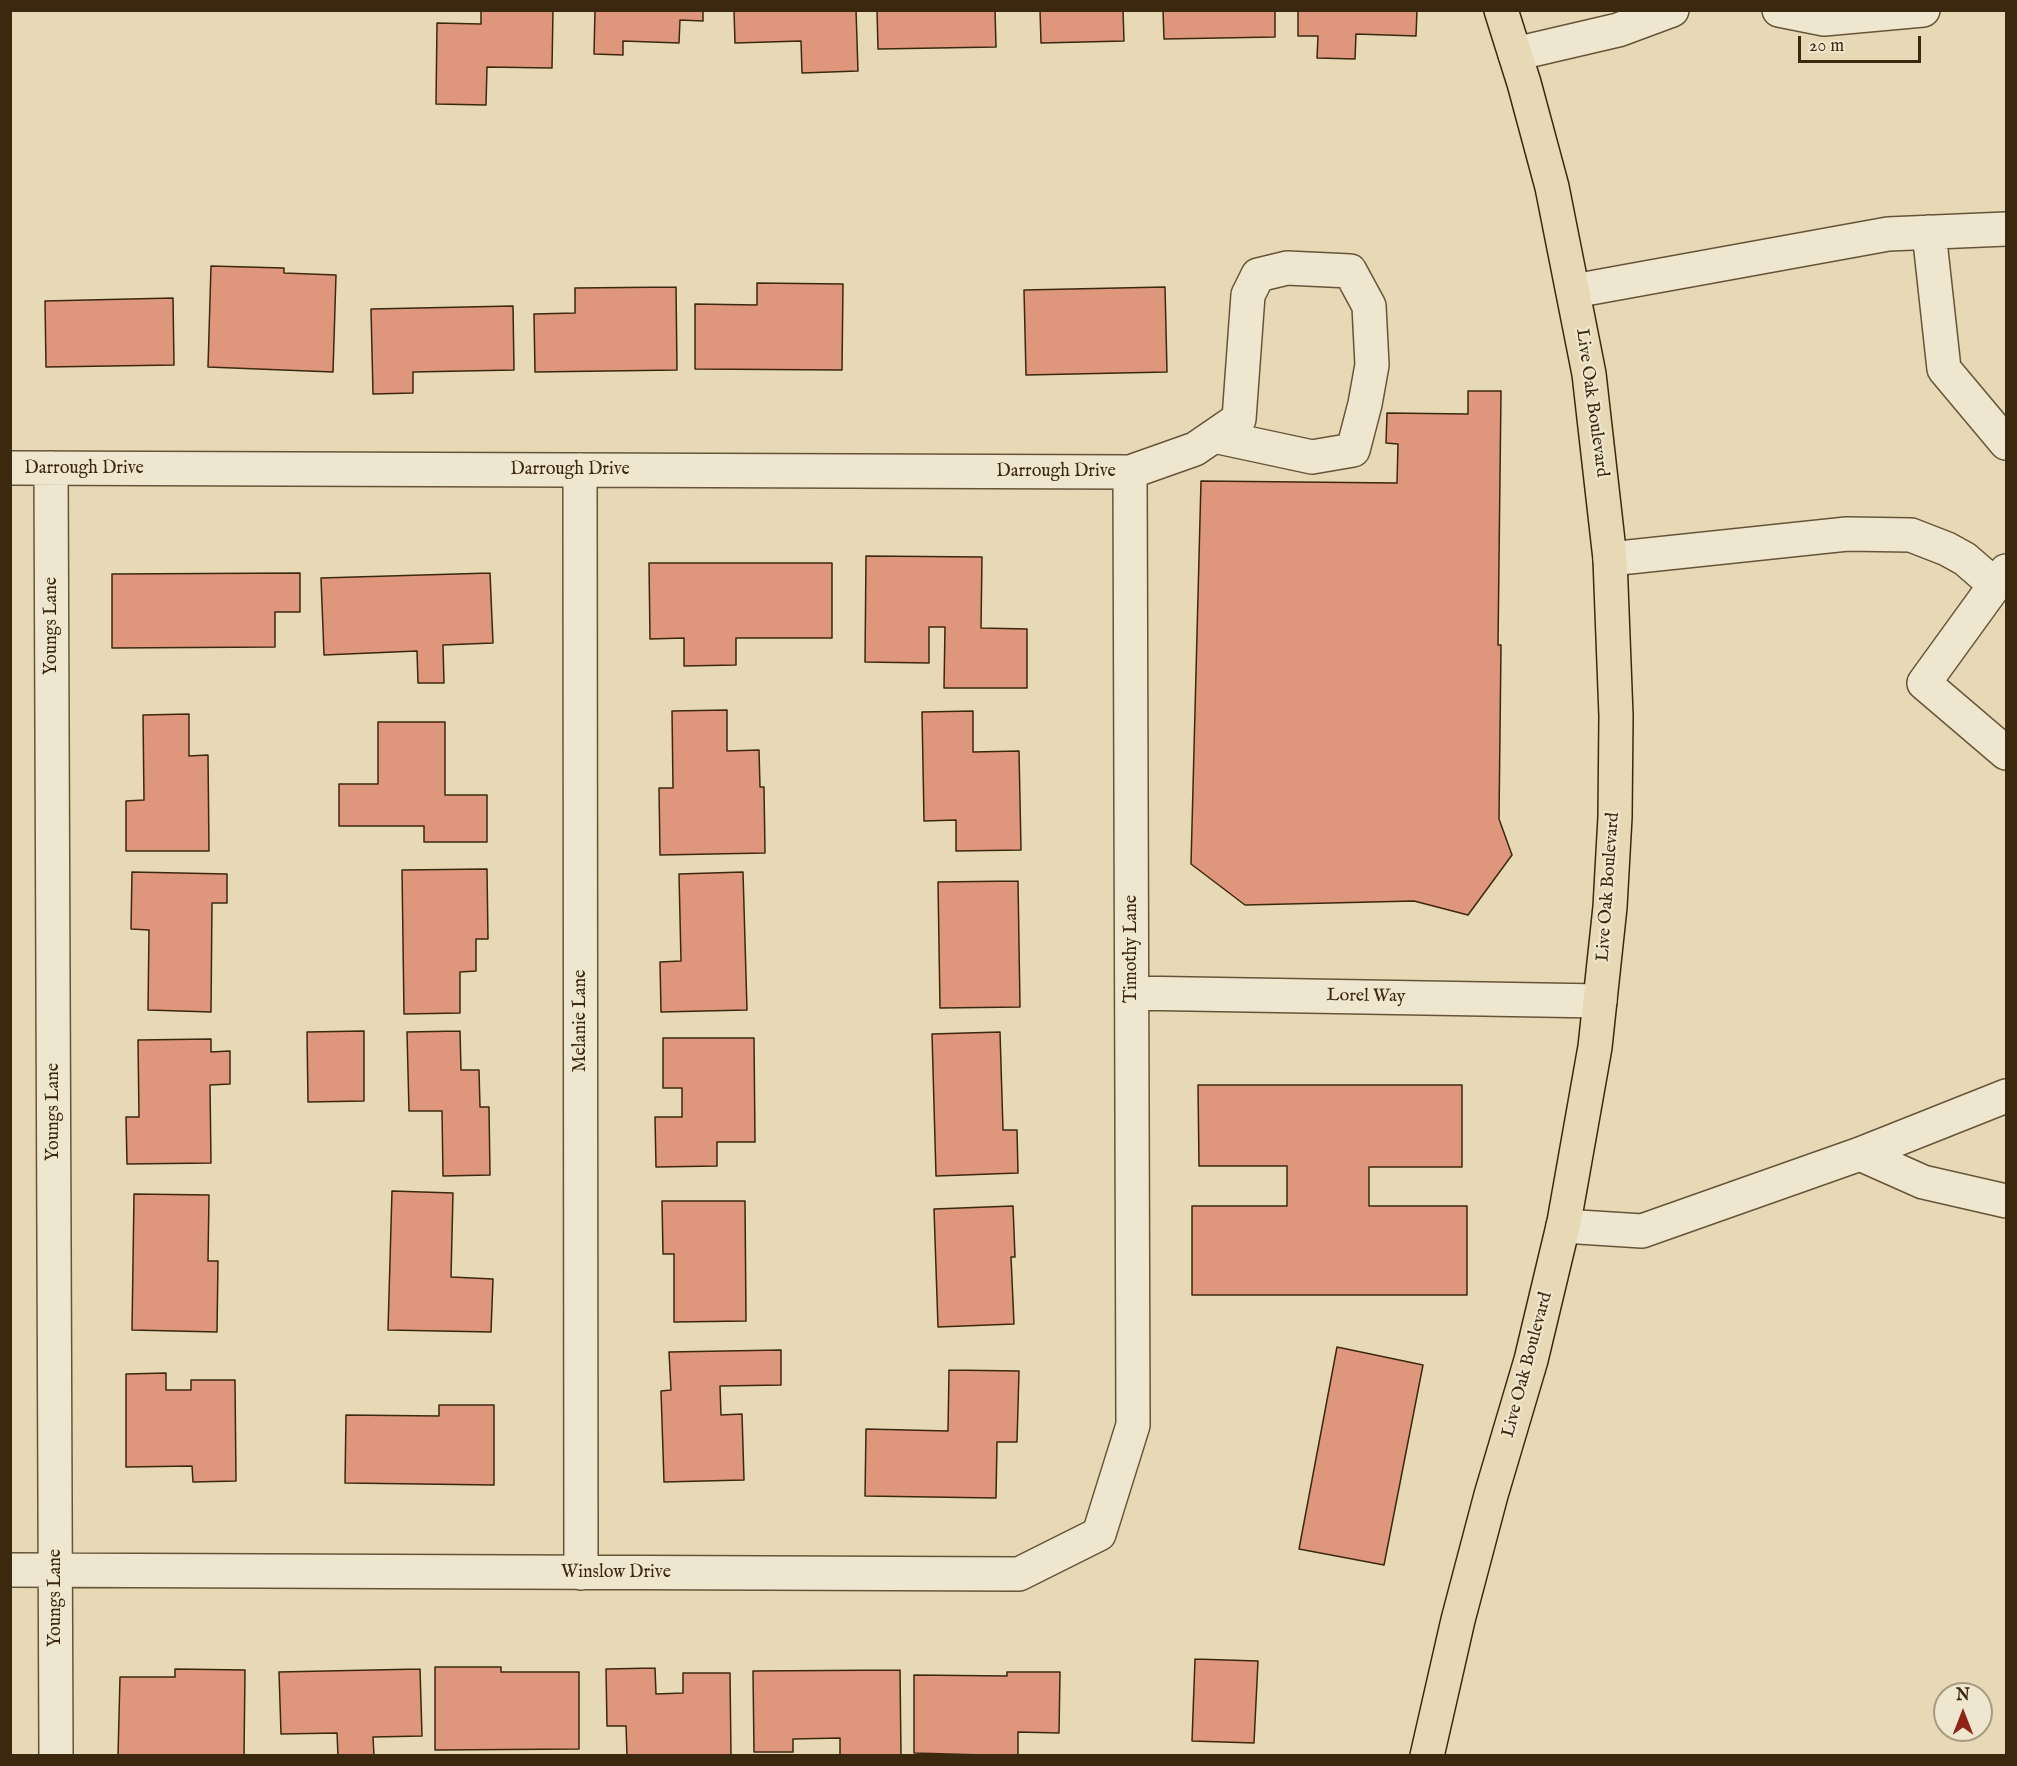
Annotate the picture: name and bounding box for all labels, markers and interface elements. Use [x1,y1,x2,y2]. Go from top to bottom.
scale bar [1801,24,1924,62]
text: 20 m [1809,35,1844,58]
street label: Live Oak Boulevard [1570,327,1612,479]
street label: Darrough Drive [24,458,144,480]
street label: Darrough Drive [510,459,630,481]
street label: Darrough Drive [996,461,1116,483]
street label: Youngs Lane [41,577,63,675]
street label: Live Oak Boulevard [1593,812,1625,962]
street label: Timothy Lane [1121,895,1143,1003]
street label: Melanie Lane [570,970,592,1072]
street label: Lorel Way [1326,986,1406,1008]
street label: Youngs Lane [43,1063,65,1161]
street label: Live Oak Boulevard [1498,1290,1558,1440]
street label: Youngs Lane [45,1549,67,1647]
street label: Winslow Drive [561,1562,671,1584]
north arrow [1933,1682,1993,1742]
text: N [1956,1686,1970,1706]

